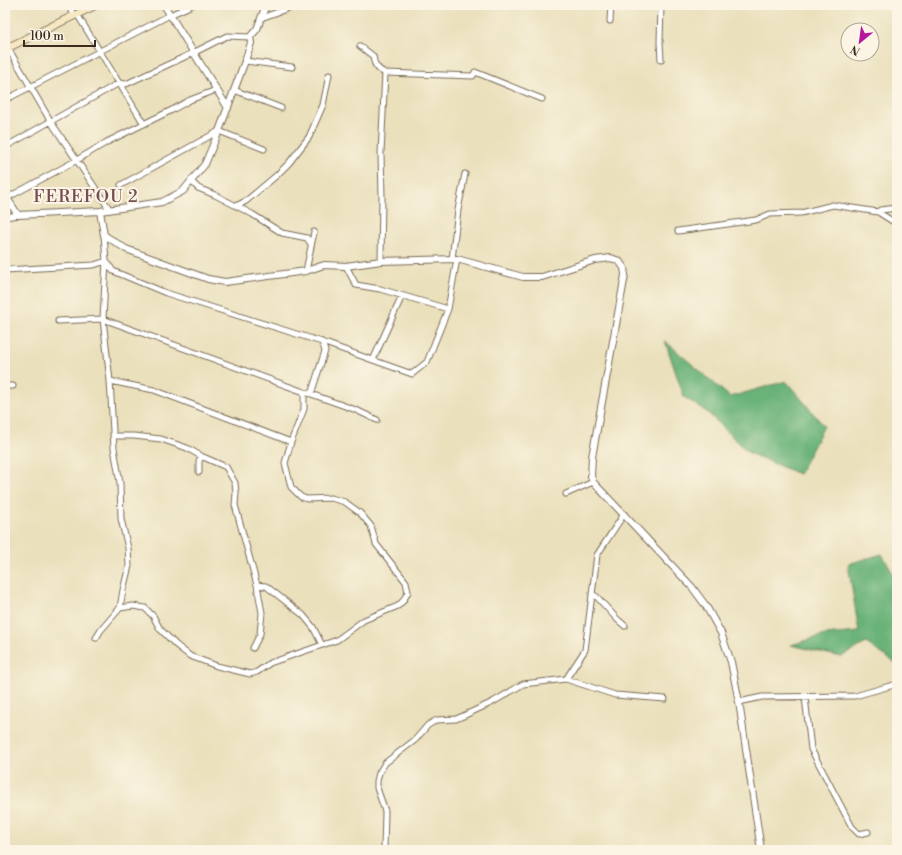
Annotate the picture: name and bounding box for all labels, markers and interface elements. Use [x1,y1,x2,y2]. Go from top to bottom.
scale bar [24,22,95,48]
north arrow [840,22,880,62]
text: 100 m [30,29,64,44]
text: N [848,41,863,58]
district label: FEREFOU 2 [33,186,139,208]

